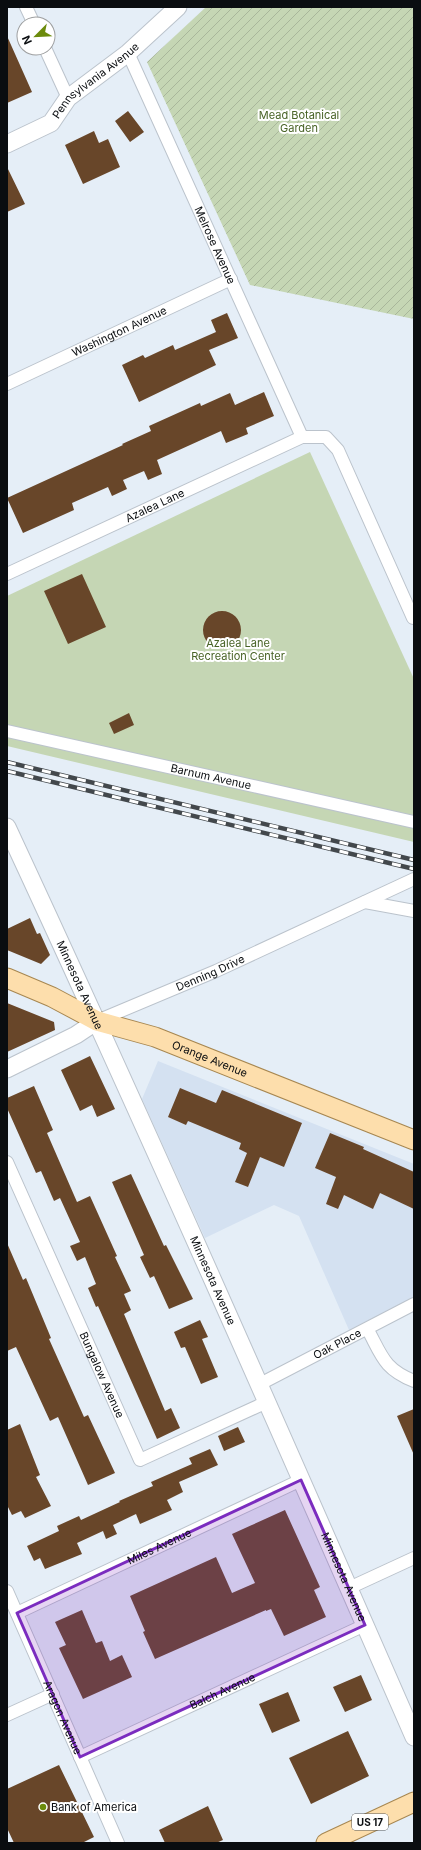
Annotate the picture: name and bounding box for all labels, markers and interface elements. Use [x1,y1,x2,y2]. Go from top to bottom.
north arrow [16,16,56,56]
text: N [19,33,35,47]
street label: Pennsylvania Avenue [49,40,142,121]
park label: Mead Botanical Garden [259,108,339,135]
street label: Melrose Avenue [191,204,239,286]
street label: Washington Avenue [70,303,169,360]
street label: Azalea Lane [123,486,187,525]
park label: Azalea Lane Recreation Center [191,636,285,663]
street label: Barnum Avenue [169,761,253,792]
street label: Minnesota Avenue [53,938,106,1032]
street label: Denning Drive [174,952,247,994]
street label: Orange Avenue [170,1037,250,1080]
street label: Minnesota Avenue [187,1234,239,1327]
street label: Oak Place [311,1326,364,1362]
street label: Bungalow Avenue [77,1329,127,1420]
street label: Miles Avenue [125,1525,194,1567]
street label: Minnesota Avenue [318,1530,370,1624]
street label: Balch Avenue [187,1670,257,1712]
street label: Aragon Avenue [40,1678,85,1757]
place label: Bank of America [51,1800,137,1814]
marker: Bank of America [38,1802,48,1812]
road number: US 17 [352,1814,388,1830]

